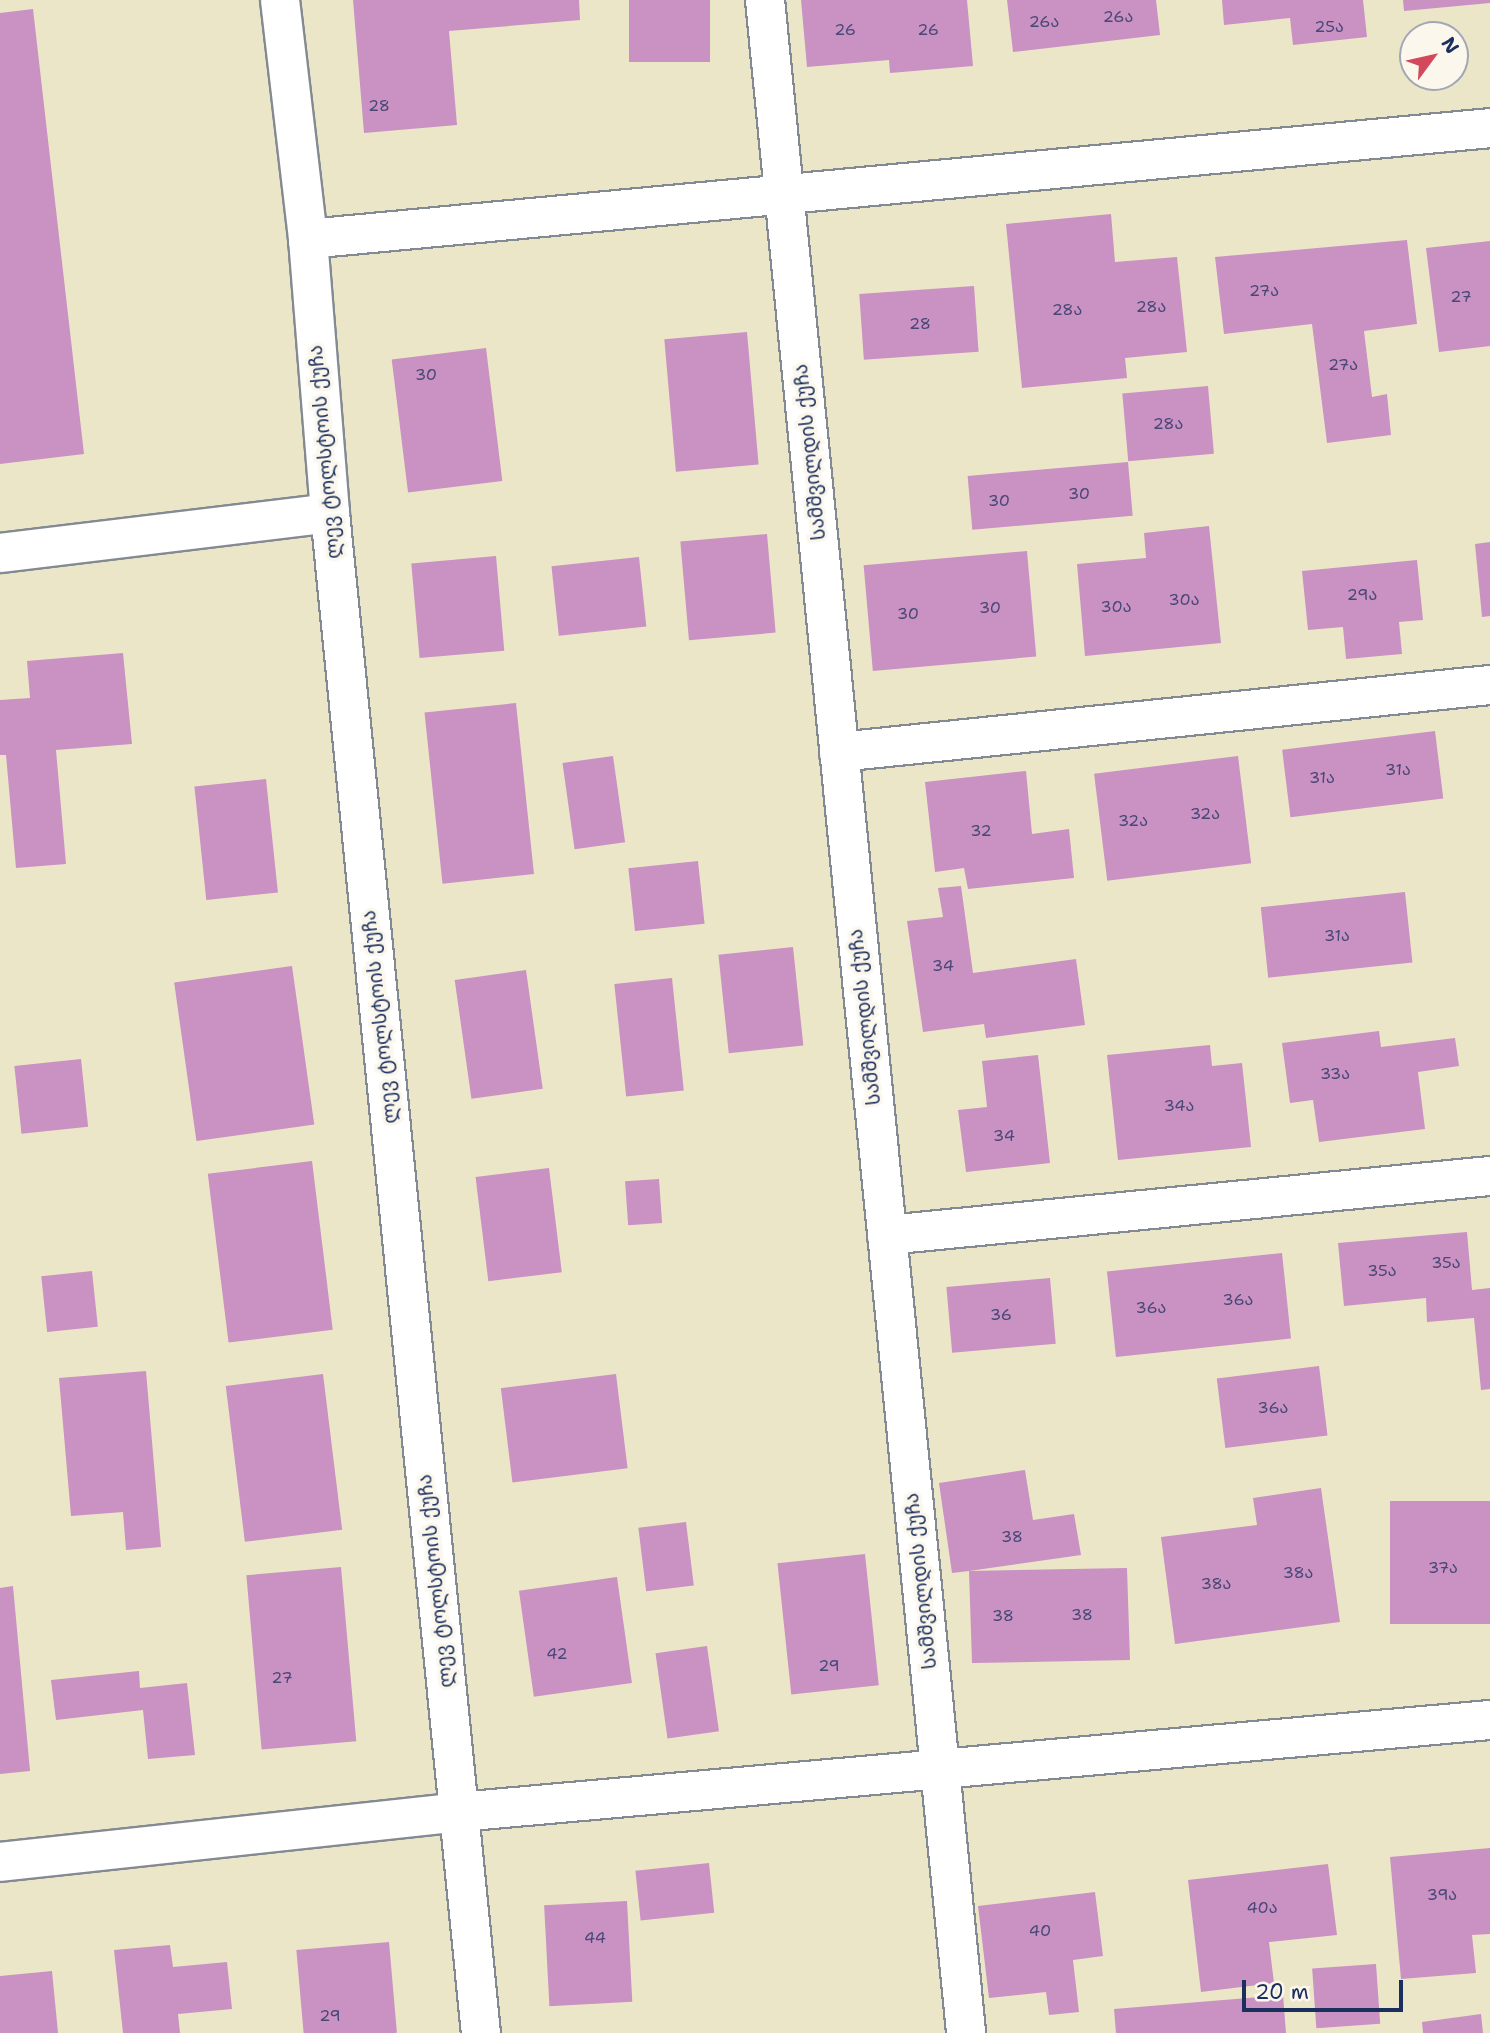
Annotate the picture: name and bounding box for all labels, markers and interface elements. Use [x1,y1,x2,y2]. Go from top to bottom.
house number: 26ა [1103,7,1133,27]
house number: 26ა [1029,12,1059,32]
house number: 25ა [1314,17,1344,37]
house number: 26 [834,20,856,40]
house number: 26 [917,20,939,40]
north arrow [1399,21,1469,91]
text: N [1436,32,1465,59]
house number: 28 [368,96,390,116]
house number: 27ა [1249,281,1279,301]
house number: 27 [1450,287,1472,307]
house number: 28ა [1136,297,1166,317]
house number: 28ა [1052,300,1082,320]
house number: 28 [909,314,931,334]
street label: ლევ ტოლსტოის ქუჩა [304,344,346,560]
house number: 27ა [1328,355,1358,375]
street label: სამშვილდის ქუჩა [789,363,831,541]
house number: 30 [415,365,437,385]
house number: 28ა [1153,414,1183,434]
house number: 30 [1068,484,1090,504]
house number: 30 [988,491,1010,511]
house number: 29ა [1347,585,1377,605]
house number: 30ა [1169,590,1199,610]
house number: 30ა [1101,597,1131,617]
house number: 30 [979,598,1001,618]
house number: 30 [897,604,919,624]
house number: 31ა [1385,760,1411,780]
house number: 31ა [1309,768,1335,788]
house number: 32ა [1190,804,1220,824]
house number: 32ა [1118,811,1148,831]
house number: 32 [970,821,992,841]
street label: ლევ ტოლსტოის ქუჩა [357,909,403,1125]
house number: 31ა [1324,926,1350,946]
street label: სამშვილდის ქუჩა [844,928,886,1106]
house number: 34 [932,956,954,976]
house number: 33ა [1320,1064,1350,1084]
house number: 34ა [1164,1096,1194,1116]
house number: 34 [993,1126,1015,1146]
house number: 35ა [1431,1253,1461,1273]
house number: 35ა [1367,1261,1397,1281]
house number: 36ა [1223,1290,1253,1310]
house number: 36ა [1136,1298,1166,1318]
house number: 36 [990,1305,1012,1325]
house number: 36ა [1258,1398,1288,1418]
street label: ლევ ტოლსტოის ქუჩა [413,1473,459,1689]
street label: სამშვილდის ქუჩა [900,1492,942,1670]
house number: 38 [1001,1527,1023,1547]
house number: 37ა [1428,1558,1458,1578]
house number: 38ა [1283,1563,1313,1583]
house number: 38ა [1201,1574,1231,1594]
house number: 38 [1071,1605,1093,1625]
house number: 38 [992,1606,1014,1626]
house number: 42 [546,1644,568,1664]
house number: 29 [818,1656,840,1676]
house number: 27 [271,1668,293,1688]
house number: 39ა [1427,1885,1457,1905]
house number: 40ა [1246,1898,1278,1918]
house number: 40 [1029,1921,1051,1941]
house number: 44 [584,1928,606,1948]
scale bar [1245,1966,1406,2010]
text: 20 m [1255,1978,1309,2006]
house number: 29 [319,2006,341,2026]

